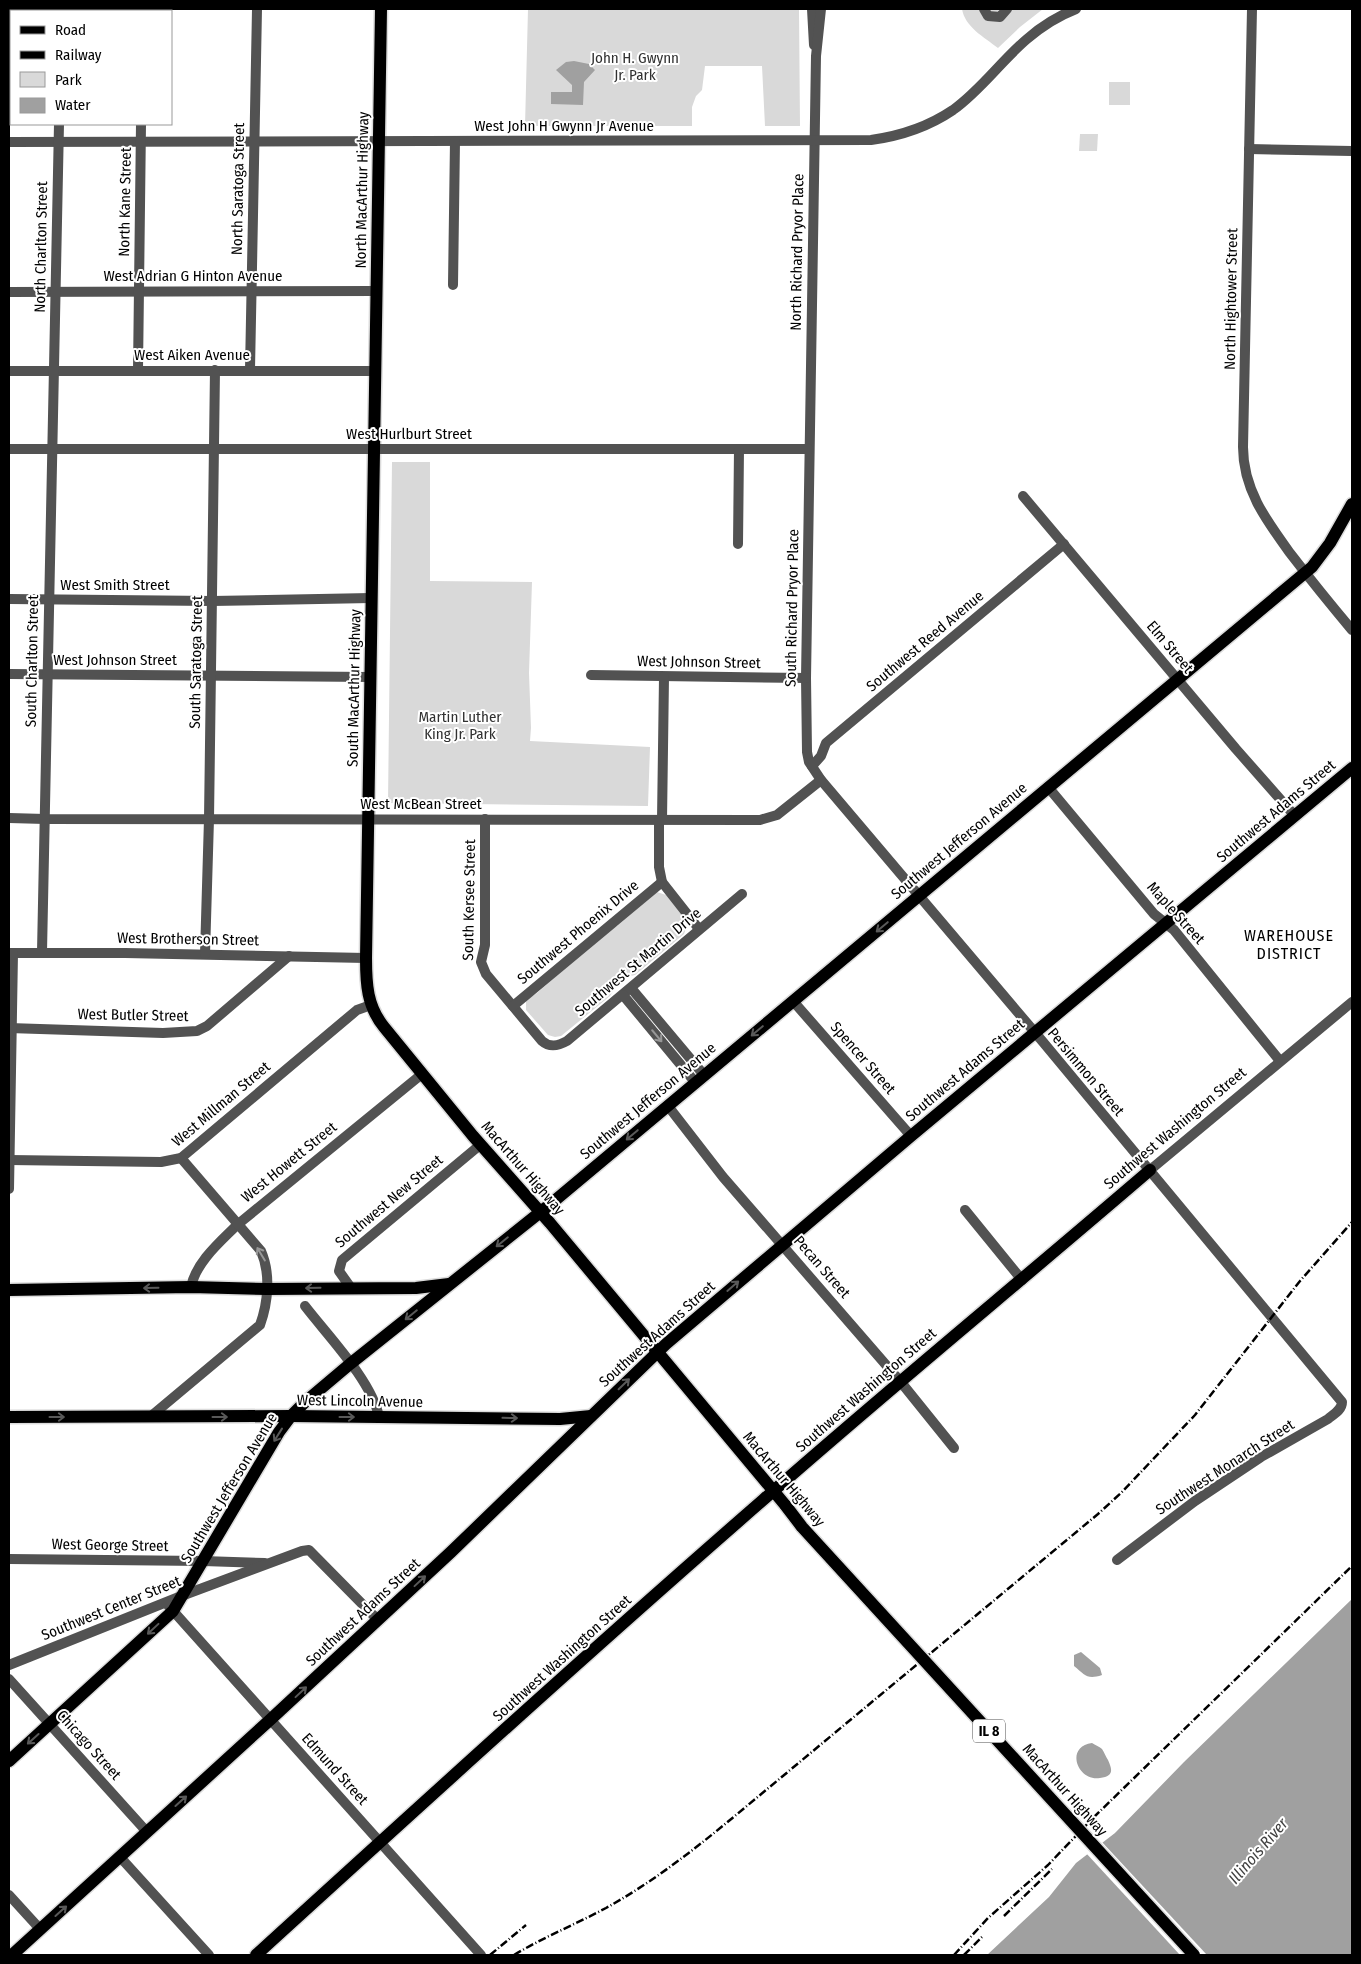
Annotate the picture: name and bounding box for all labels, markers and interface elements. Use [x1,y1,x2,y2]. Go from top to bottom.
legend [10,10,172,125]
text: Road [55,21,86,39]
text: Railway [55,46,102,64]
park label: John H. Gwynn Jr. Park [591,49,679,84]
text: Park [55,71,82,89]
text: Water [55,96,91,114]
street label: North MacArthur Highway [352,111,372,269]
street label: West John H Gwynn Jr Avenue [474,117,654,135]
street label: North Saratoga Street [228,122,248,255]
street label: North Kane Street [115,147,135,257]
street label: North Richard Pryor Place [787,173,807,331]
street label: North Charlton Street [31,181,51,313]
street label: North Hightower Street [1221,228,1241,370]
street label: West Adrian G Hinton Avenue [103,267,283,285]
street label: West Aiken Avenue [134,346,250,364]
street label: West Hurlburt Street [346,425,472,443]
street label: South Richard Pryor Place [782,529,802,687]
street label: West Smith Street [60,576,170,594]
street label: Southwest Reed Avenue [863,587,987,695]
street label: South Charlton Street [22,595,42,727]
street label: South Saratoga Street [186,595,206,729]
street label: South MacArthur Highway [344,609,364,767]
street label: Elm Street [1143,617,1197,677]
street label: West Johnson Street [53,651,177,669]
street label: West Johnson Street [637,652,761,672]
park label: Martin Luther King Jr. Park [418,708,502,743]
street label: Southwest Adams Street [1213,756,1339,866]
street label: Southwest Jefferson Avenue [887,779,1031,903]
street label: West McBean Street [360,795,482,813]
street label: South Kersee Street [459,839,479,961]
street label: Southwest Phoenix Drive [514,876,642,988]
street label: Maple Street [1143,878,1209,948]
street label: Southwest St Martin Drive [571,904,705,1020]
one-way arrow [876,922,889,933]
district label: WAREHOUSE DISTRICT [1244,926,1334,963]
street label: West Brotherson Street [117,929,259,949]
street label: West Butler Street [77,1005,189,1025]
street label: Southwest Adams Street [902,1015,1028,1125]
street label: Spencer Street [827,1018,899,1098]
street label: Persimmon Street [1044,1024,1128,1120]
one-way arrow [751,1025,764,1036]
one-way arrow [652,1030,663,1043]
street label: Southwest Jefferson Avenue [576,1039,720,1163]
street label: West Millman Street [168,1058,274,1150]
street label: Southwest Washington Street [1100,1063,1250,1193]
street label: MacArthur Highway [477,1117,569,1219]
street label: West Howett Street [238,1118,340,1206]
one-way arrow [626,1130,639,1141]
street label: Southwest New Street [332,1151,446,1251]
street label: Pecan Street [790,1232,854,1302]
one-way arrow [496,1236,509,1247]
one-way arrow [256,1247,266,1261]
street label: Southwest Adams Street [595,1277,719,1391]
one-way arrow [727,1280,740,1292]
one-way arrow [143,1283,159,1293]
one-way arrow [305,1284,321,1293]
one-way arrow [405,1309,418,1320]
street label: Southwest Washington Street [792,1324,940,1456]
one-way arrow [618,1378,630,1390]
street label: West Lincoln Avenue [297,1391,423,1411]
street label: Southwest Jefferson Avenue [177,1410,281,1566]
one-way arrow [49,1412,65,1422]
one-way arrow [212,1412,228,1422]
one-way arrow [339,1412,355,1422]
one-way arrow [501,1414,517,1423]
street label: Southwest Monarch Street [1152,1415,1298,1519]
one-way arrow [273,1428,283,1442]
street label: MacArthur Highway [739,1428,829,1530]
street label: West George Street [51,1535,169,1555]
street label: Southwest Adams Street [302,1554,424,1670]
street label: Southwest Center Street [39,1572,183,1644]
one-way arrow [413,1575,426,1587]
street label: Southwest Washington Street [489,1591,635,1725]
one-way arrow [146,1624,159,1635]
one-way arrow [294,1686,307,1698]
street label: Chicago Street [53,1706,125,1784]
road number: IL 8 [973,1720,1005,1742]
street label: Edmund Street [298,1729,372,1809]
one-way arrow [26,1734,39,1745]
street label: MacArthur Highway [1019,1740,1111,1840]
one-way arrow [174,1795,187,1807]
water label: Illinois River [1224,1814,1292,1888]
one-way arrow [54,1905,67,1917]

